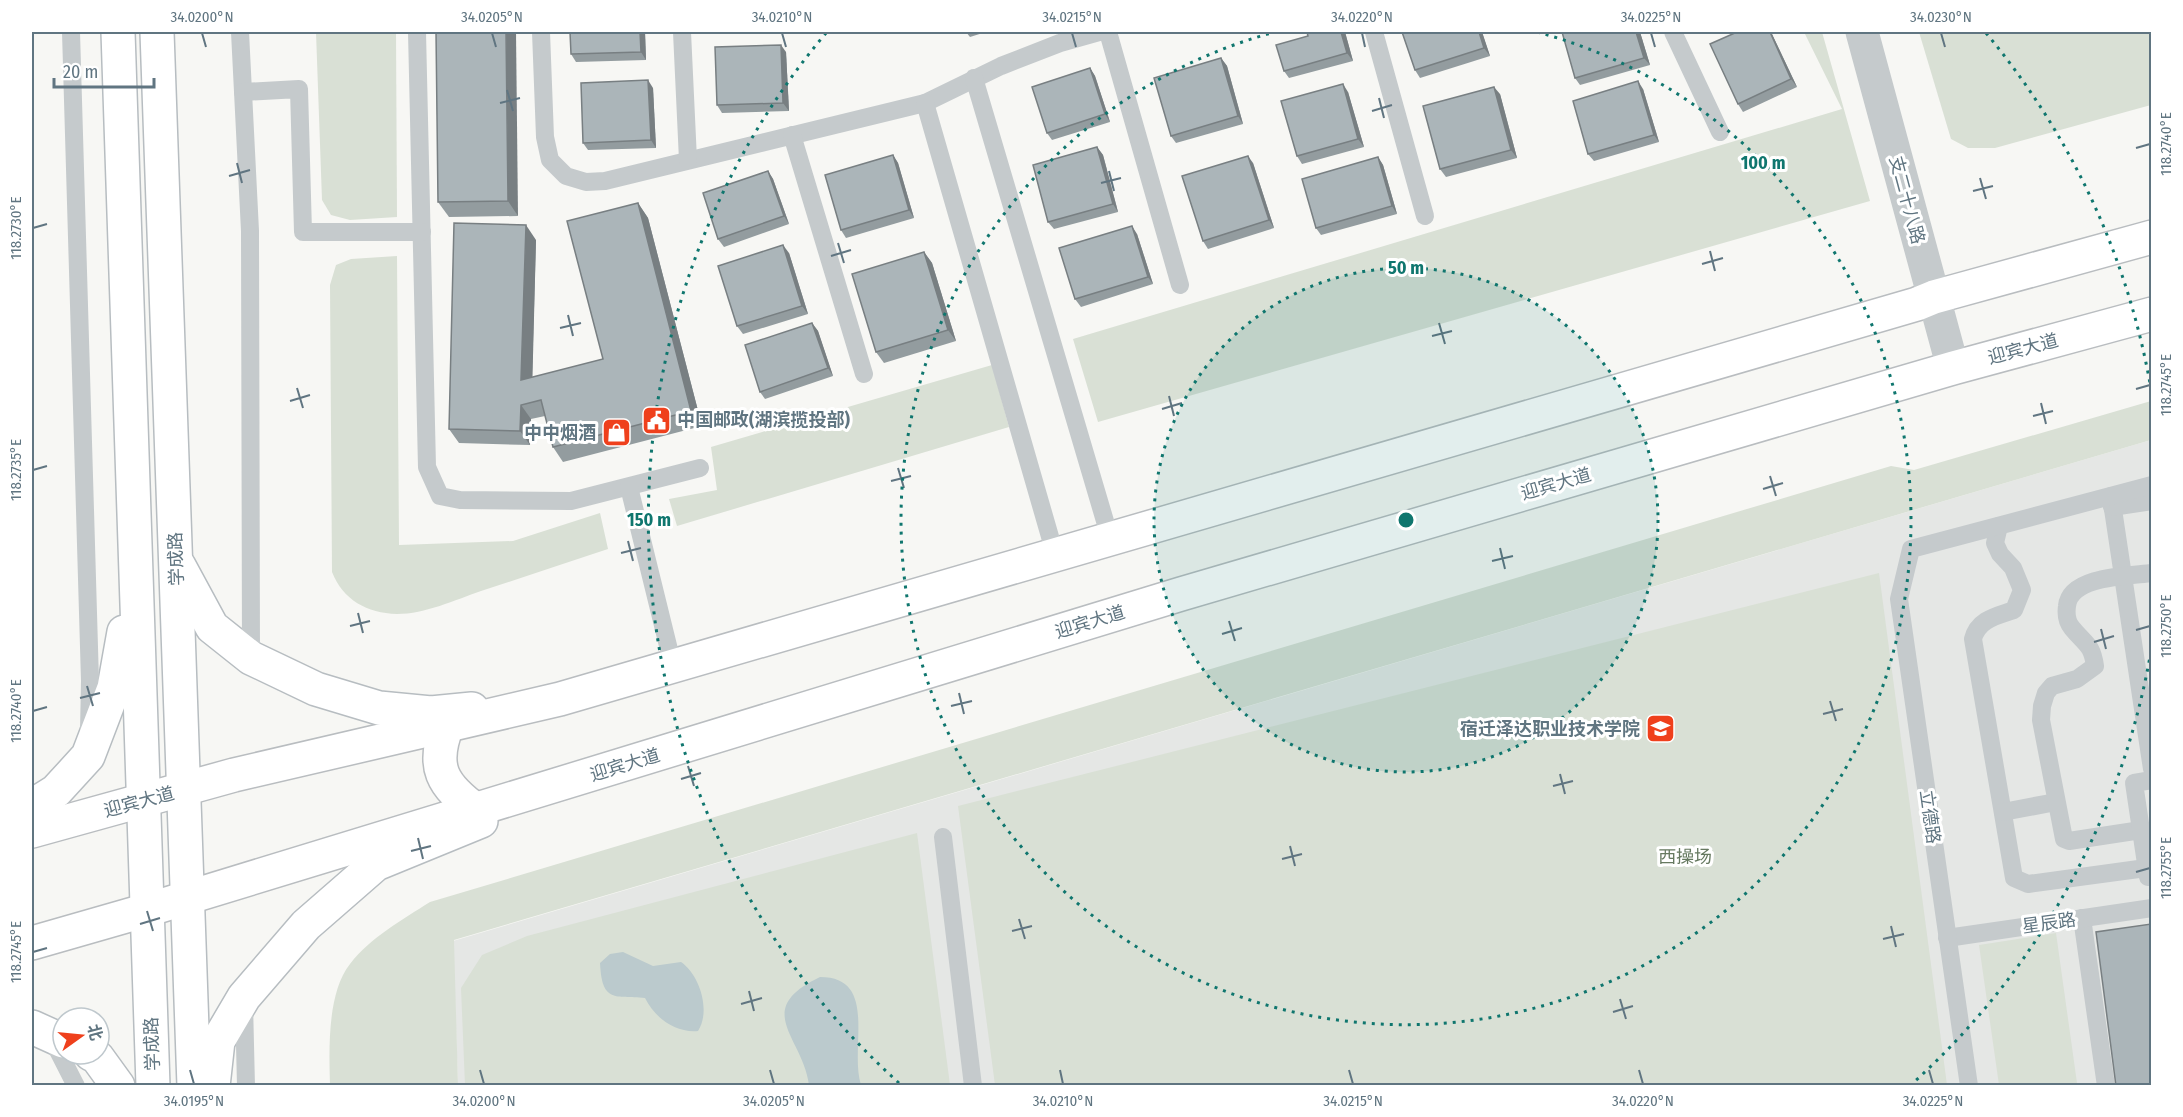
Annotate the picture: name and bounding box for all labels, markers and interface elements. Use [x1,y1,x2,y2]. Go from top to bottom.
text: 34.0200°N [171,8,234,26]
text: 34.0205°N [461,8,523,26]
text: 34.0210°N [752,8,812,26]
text: 34.0215°N [1042,8,1102,26]
text: 34.0220°N [1331,8,1393,26]
text: 34.0225°N [1621,8,1681,26]
text: 34.0230°N [1910,8,1972,26]
scale bar [54,51,154,89]
text: 20 m [63,61,98,83]
text: 118.2740°E [2157,112,2175,176]
text: 100 m [1741,152,1785,174]
street label: 支二十八路 [1885,154,1929,246]
text: 118.2730°E [7,196,25,260]
text: 50 m [1388,257,1424,279]
street label: 迎宾大道 [1985,329,2061,369]
text: 118.2745°E [2157,354,2175,416]
public building icon: 中国邮政(湖滨揽投部) [640,404,672,436]
place label: 中国邮政(湖滨揽投部) [677,409,850,431]
shop icon: 中中烟酒 [601,417,633,449]
place label: 中中烟酒 [524,422,596,444]
text: 118.2735°E [7,439,25,501]
street label: 迎宾大道 [1518,464,1594,504]
text: 150 m [627,509,671,531]
centre of rings [1396,510,1416,530]
street label: 学成路 [164,532,188,586]
text: 118.2750°E [2157,594,2175,658]
street label: 迎宾大道 [1052,601,1128,643]
text: 118.2740°E [7,679,25,743]
school or university icon: 宿迁泽达职业技术学院 [1645,713,1677,745]
place label: 宿迁泽达职业技术学院 [1460,718,1640,740]
street label: 迎宾大道 [587,744,663,786]
street label: 迎宾大道 [101,782,177,822]
street label: 立德路 [1915,789,1945,845]
text: 118.2755°E [2157,837,2175,899]
park label: 西操场 [1658,846,1712,868]
street label: 星辰路 [2021,908,2077,938]
text: 118.2745°E [7,921,25,983]
north arrow [51,1006,111,1066]
street label: 学成路 [140,1017,164,1071]
text: 北 [84,1022,106,1042]
text: 34.0195°N [164,1092,224,1110]
text: 34.0200°N [453,1092,516,1110]
text: 34.0205°N [743,1092,805,1110]
text: 34.0210°N [1033,1092,1093,1110]
text: 34.0215°N [1323,1092,1383,1110]
text: 34.0220°N [1612,1092,1674,1110]
text: 34.0225°N [1903,1092,1963,1110]

